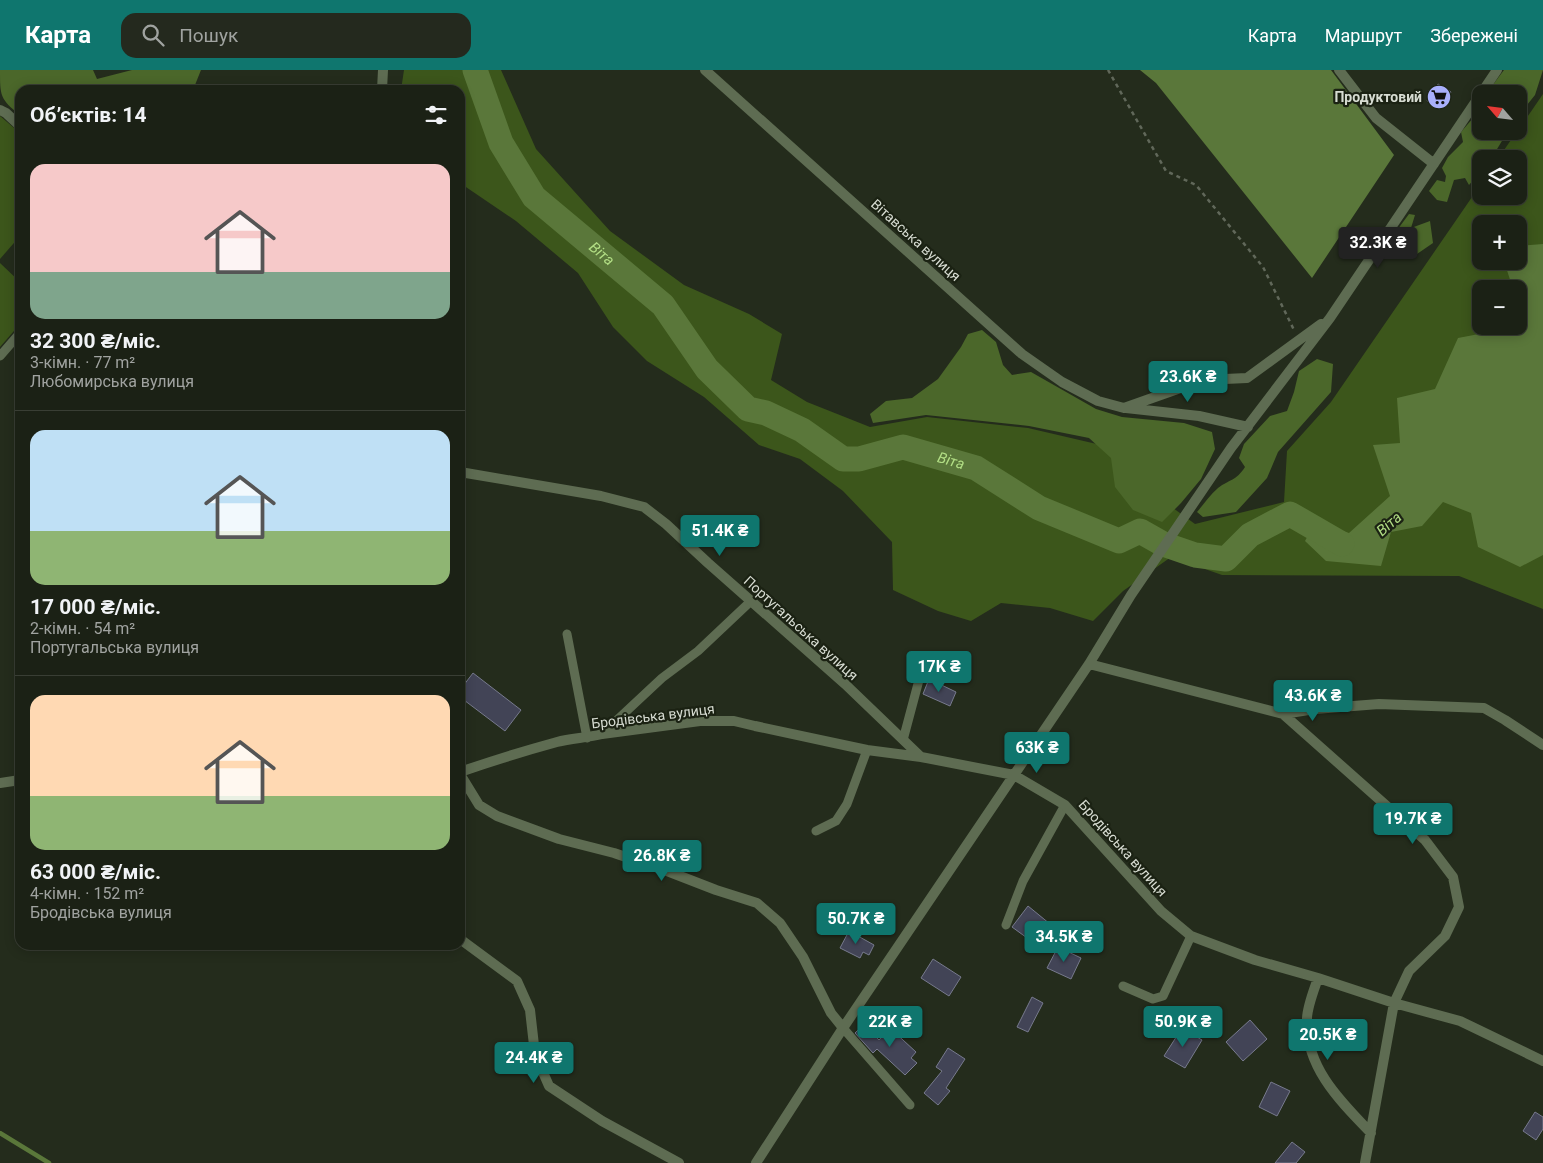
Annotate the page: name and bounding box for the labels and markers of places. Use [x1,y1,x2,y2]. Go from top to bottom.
supermarket icon: Продуктовий [1426,84,1452,110]
place label: Продуктовий [1334,89,1422,105]
pin: 32.3K ₴ [1332,226,1424,269]
pin: 23.6K ₴ [1142,360,1234,403]
pin: 51.4K ₴ [674,514,766,557]
pin: 17K ₴ [904,650,974,693]
pin: 43.6K ₴ [1267,680,1359,722]
pin: 63K ₴ [1002,732,1072,774]
pin: 19.7K ₴ [1367,802,1459,845]
pin: 26.8K ₴ [616,840,708,882]
pin: 50.7K ₴ [810,902,902,945]
pin: 34.5K ₴ [1018,920,1110,963]
pin: 22K ₴ [855,1006,925,1048]
pin: 50.9K ₴ [1137,1006,1229,1048]
pin: 20.5K ₴ [1282,1018,1374,1061]
pin: 24.4K ₴ [488,1042,580,1084]

